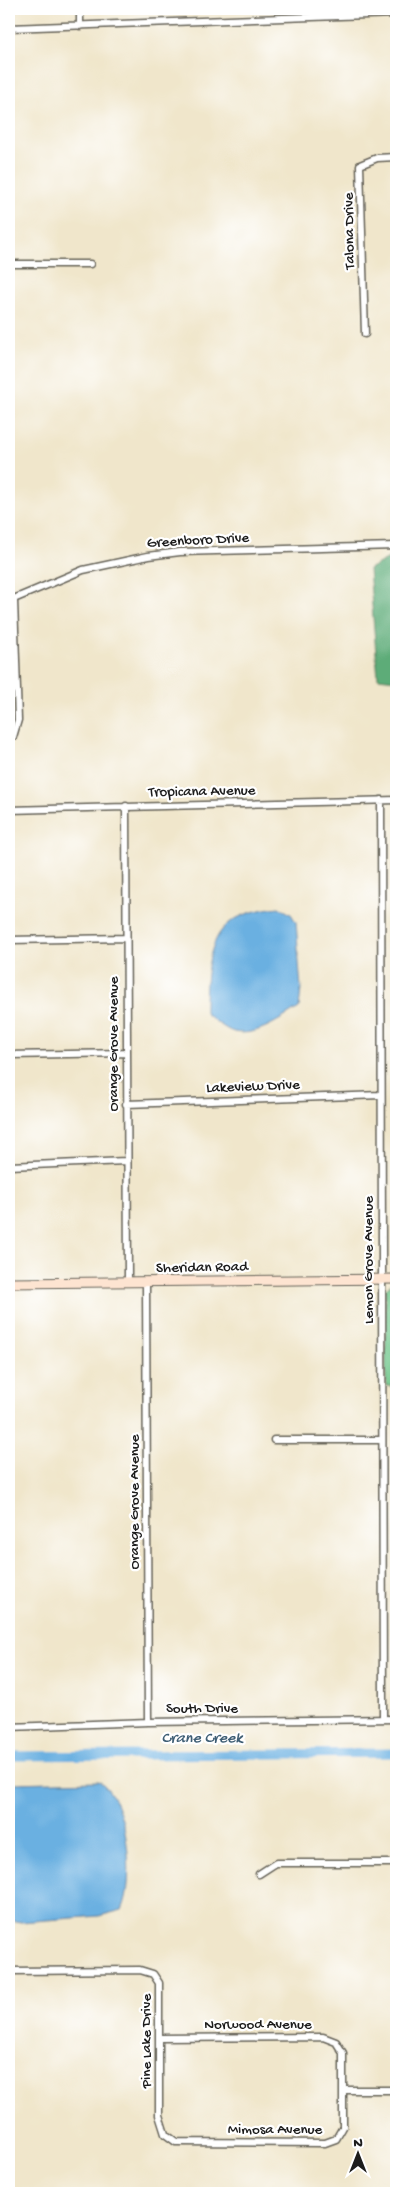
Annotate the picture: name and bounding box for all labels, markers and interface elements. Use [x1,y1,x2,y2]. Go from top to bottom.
street label: Talona Drive [340,192,360,271]
street label: Greenboro Drive [146,529,250,553]
street label: Tropicana Avenue [147,782,256,802]
street label: Orange Grove Avenue [105,976,123,1112]
street label: Lakeview Drive [206,1076,300,1098]
street label: Lemon Grove Avenue [360,1196,378,1324]
street label: Sheridan Road [156,1258,249,1278]
street label: Orange Grove Avenue [126,1434,144,1570]
street label: South Drive [166,1700,238,1718]
water label: Crane Creek [162,1730,244,1749]
street label: Pine Lake Drive [138,1994,156,2089]
street label: Norwood Avenue [204,2016,312,2034]
street label: Mimosa Avenue [228,2121,323,2139]
north arrow [332,2130,382,2180]
text: N [353,2135,363,2152]

